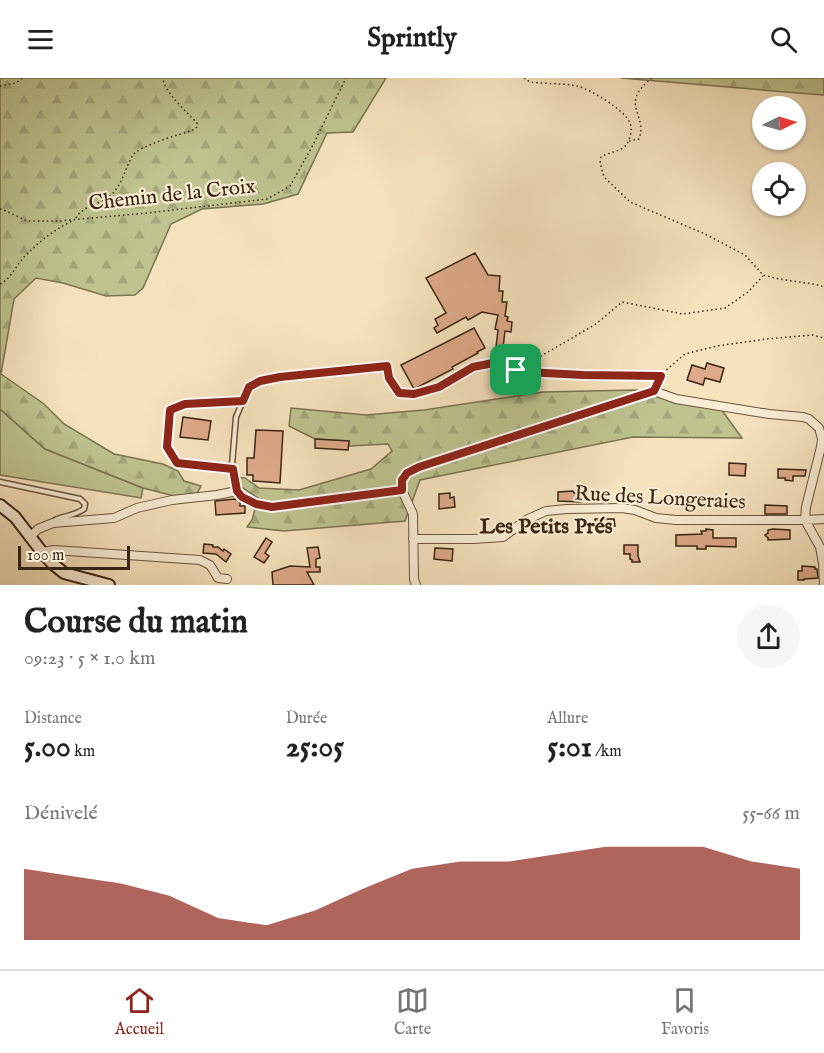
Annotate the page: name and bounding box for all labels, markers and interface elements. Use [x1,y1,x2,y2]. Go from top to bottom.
text: Sprintly [367,22,457,56]
icon: menu [24,23,57,56]
icon: search [767,23,800,56]
north arrow [752,96,806,150]
map controls [752,96,806,216]
button: locate [752,162,806,216]
street label: Chemin de la Croix [87,173,257,218]
pin [490,344,541,395]
icon: arrive [499,353,532,386]
street label: Rue des Longeraies [573,481,746,516]
district label: Les Petits Prés [479,513,613,541]
scale bar [18,543,130,570]
text: 100 m [27,546,64,566]
text: Course du matin [24,602,248,644]
button: share [737,605,800,668]
text: 09:23 · 5 × 1.0 km [24,646,155,671]
text: Distance [24,709,82,729]
text: Durée [286,709,327,729]
text: Allure [547,709,588,729]
text: 5.00 [24,729,71,767]
text: 25:05 [286,729,344,767]
text: 5:01 [547,729,592,767]
text: km [71,742,95,762]
text: /km [592,742,622,762]
text: Dénivelé [24,801,98,826]
text: 55–66 m [742,801,800,826]
tab: Accueil [115,984,164,1040]
tab: Carte [394,984,431,1040]
tab: Favoris [661,984,709,1040]

